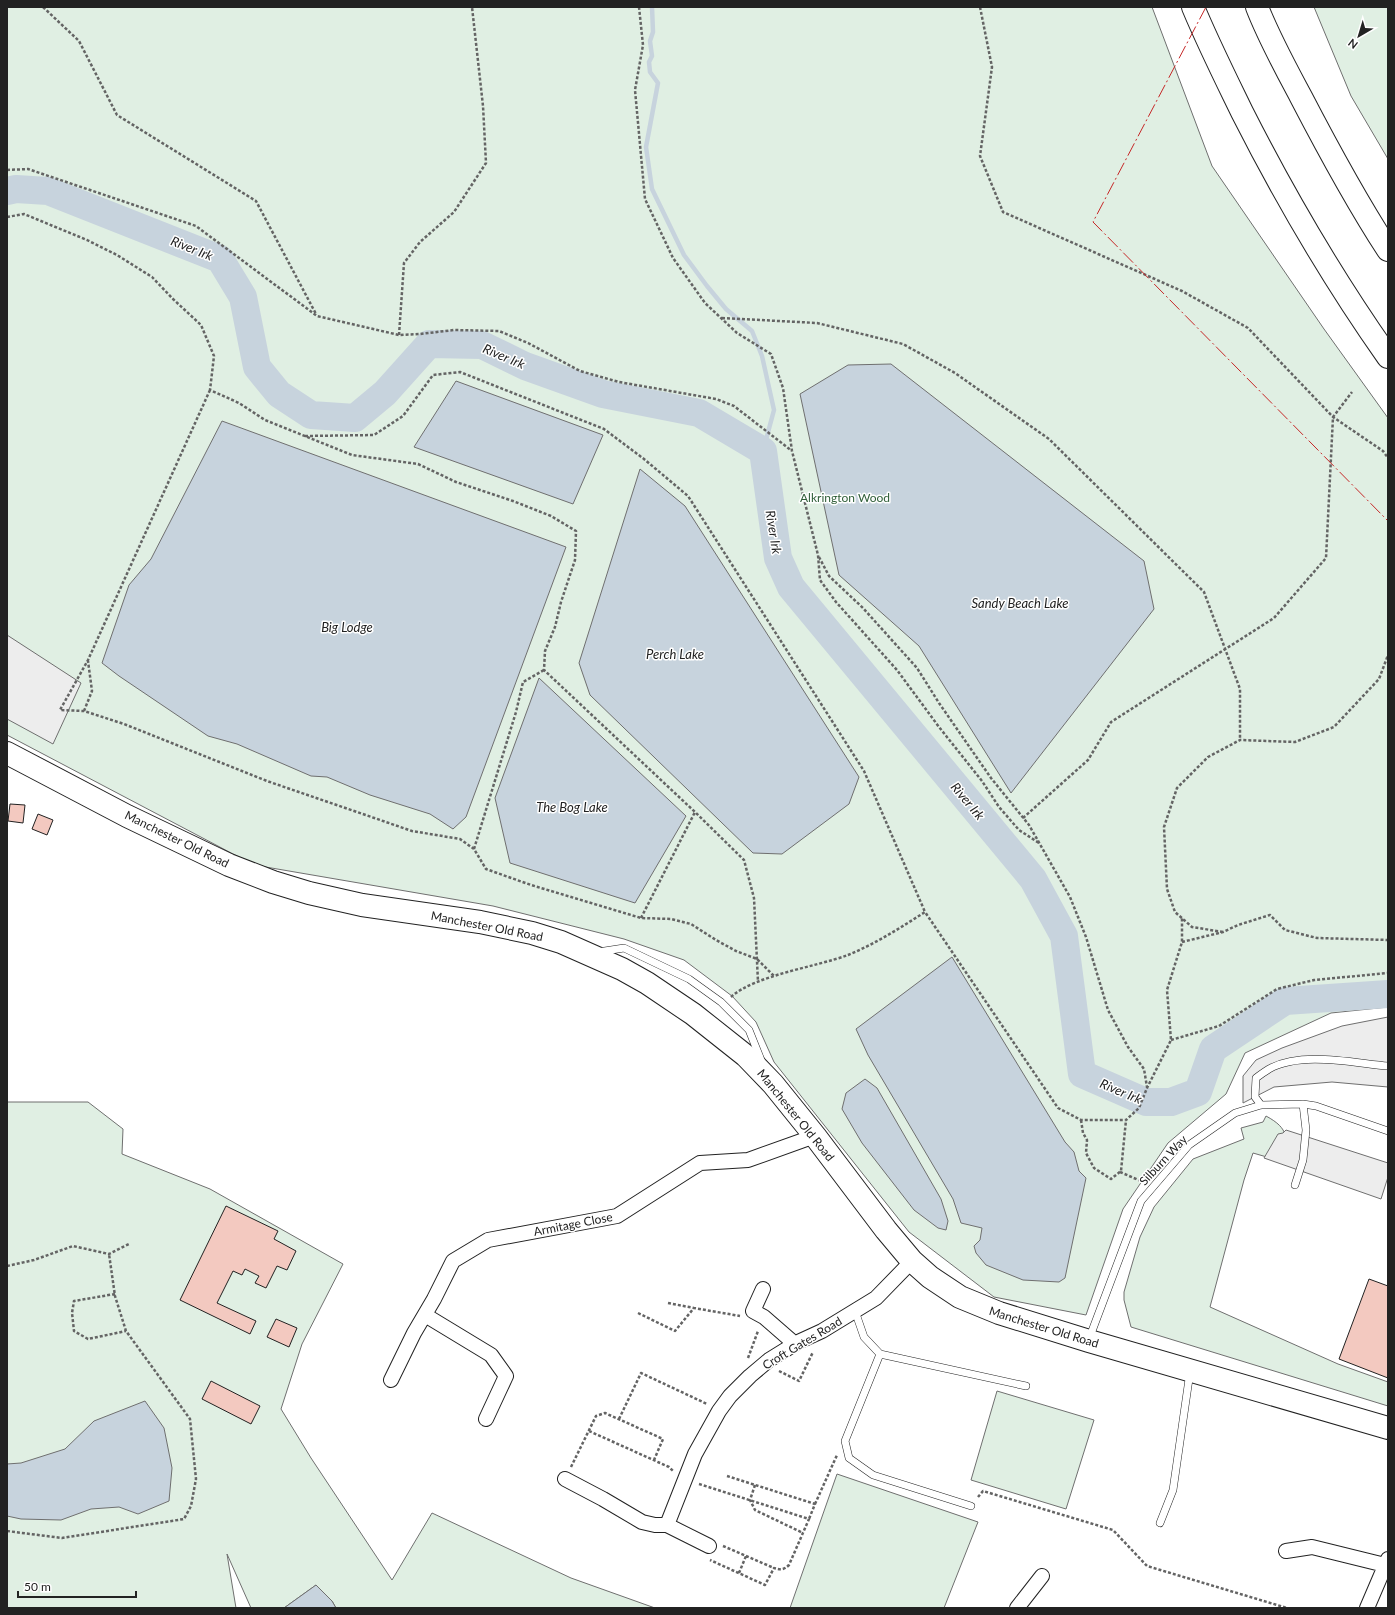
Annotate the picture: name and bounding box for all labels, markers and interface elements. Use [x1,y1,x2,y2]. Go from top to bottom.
north arrow [1339,16,1379,56]
text: N [1345,37,1360,52]
water label: River Irk [169,232,216,264]
water label: River Irk [481,340,528,372]
park label: Alkrington Wood [800,490,890,505]
water label: River Irk [763,509,785,556]
water label: Sandy Beach Lake [971,595,1069,611]
water label: Big Lodge [321,619,373,635]
water label: Perch Lake [646,646,704,662]
water label: River Irk [948,779,989,824]
water label: The Bog Lake [536,799,608,815]
street label: Manchester Old Road [122,807,232,871]
street label: Manchester Old Road [430,908,544,944]
street label: Manchester Old Road [754,1066,838,1164]
water label: River Irk [1098,1075,1145,1107]
street label: Silburn Way [1136,1131,1191,1188]
street label: Armitage Close [532,1209,614,1239]
street label: Manchester Old Road [987,1303,1101,1351]
street label: Croft Gates Road [759,1313,845,1373]
scale bar [18,1573,136,1599]
text: 50 m [24,1579,51,1594]

